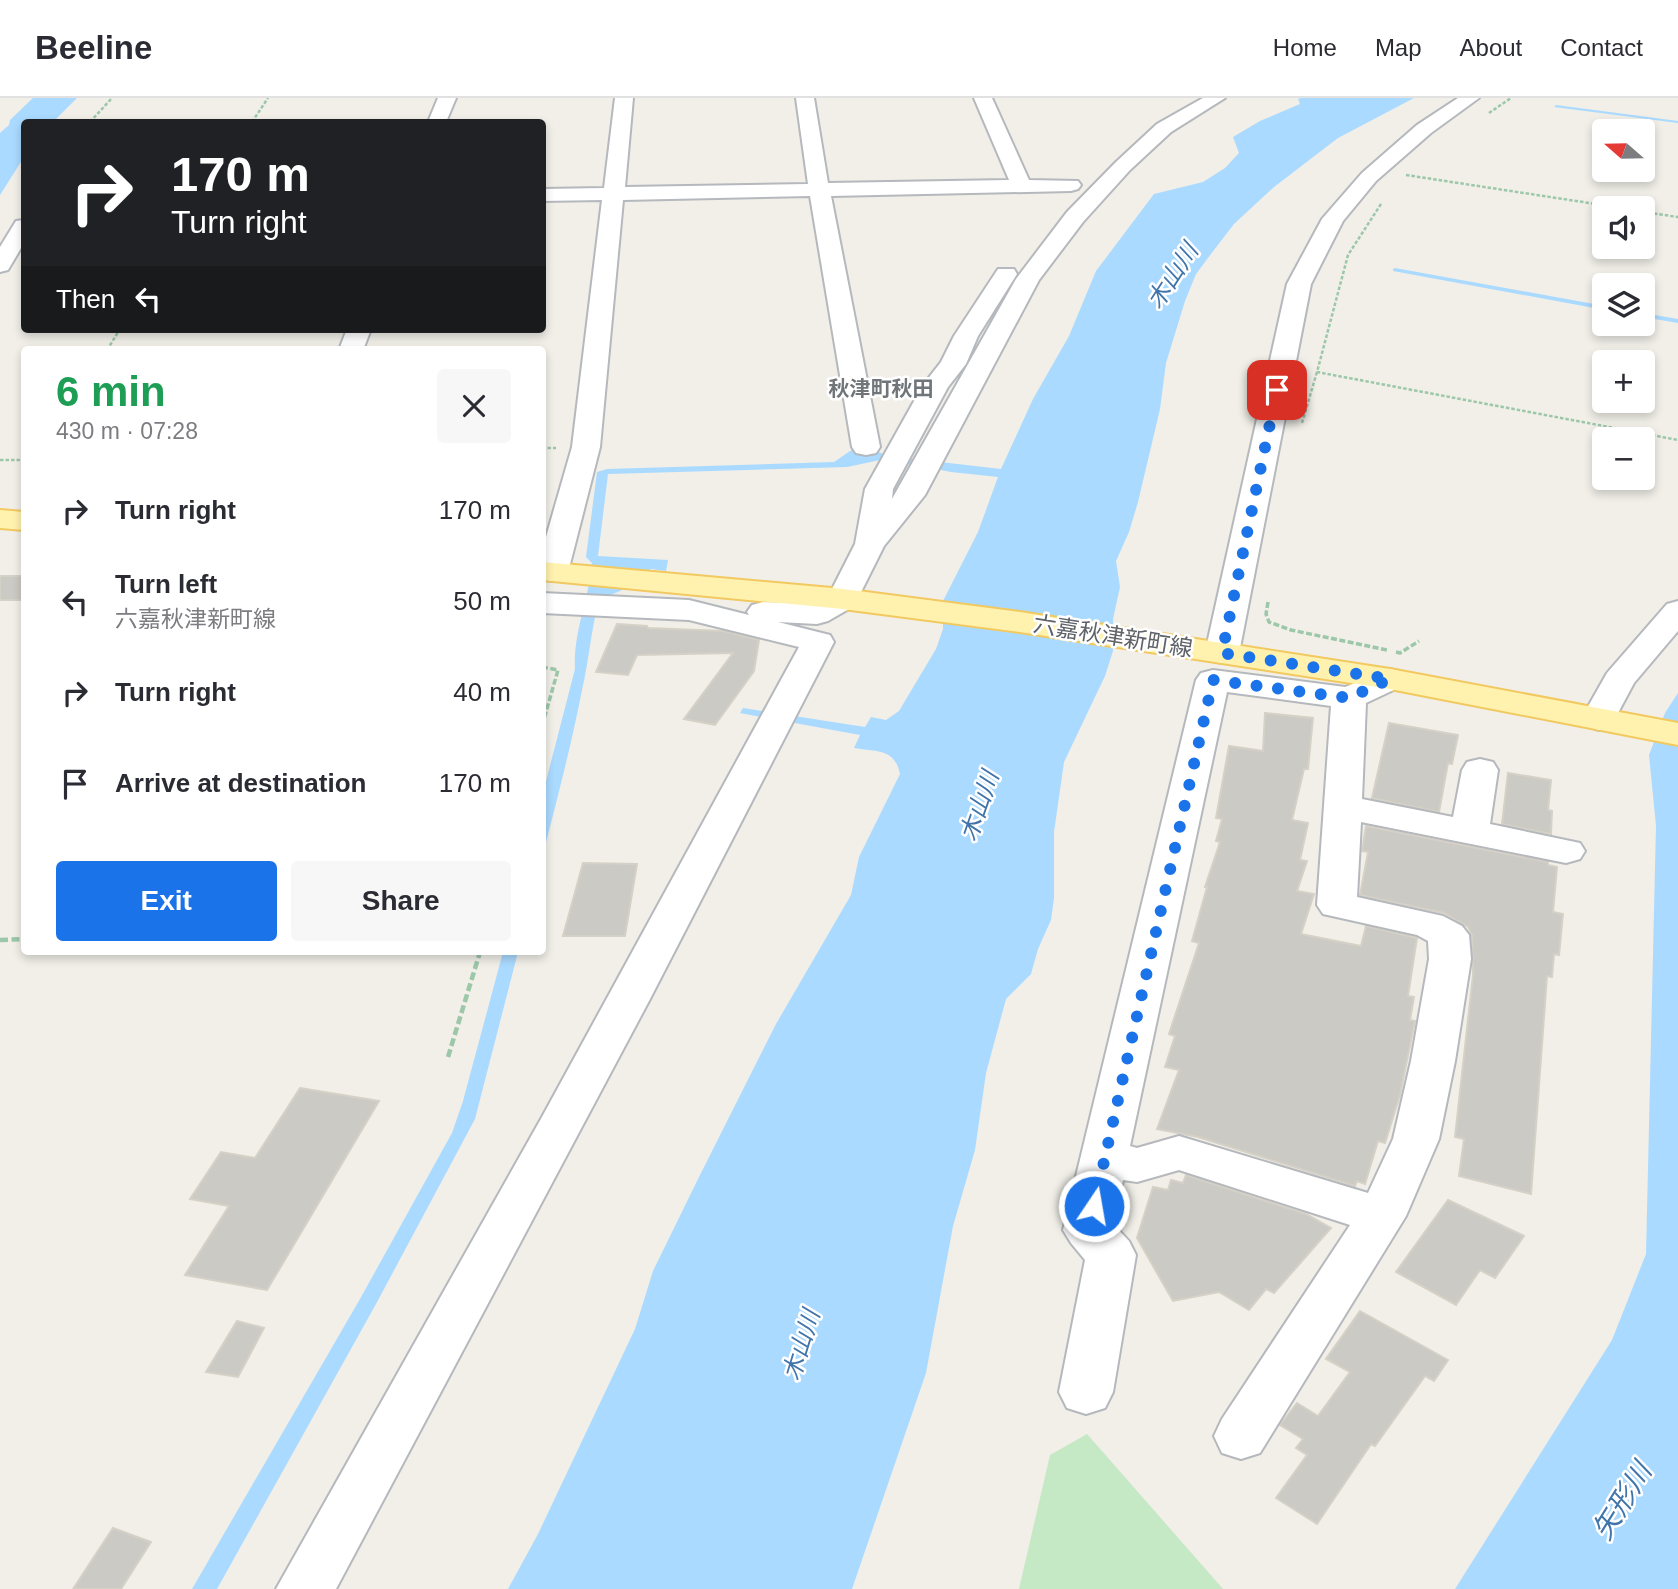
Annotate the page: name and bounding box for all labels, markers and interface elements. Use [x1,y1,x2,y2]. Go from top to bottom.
text: Beeline [35,29,152,66]
text: Home [1273,34,1337,61]
text: Map [1375,34,1422,61]
text: About [1460,34,1522,61]
text: Contact [1560,34,1643,61]
north arrow [1592,119,1656,182]
map controls [1592,119,1655,490]
icon: right [56,147,147,238]
text: 170 m [171,147,310,201]
button: sound [1592,196,1655,259]
text: Turn right [171,204,307,240]
water label: 木山川 [1141,236,1205,314]
button: layers [1592,273,1655,336]
icon: left [129,280,167,318]
text: Then [56,284,115,314]
button: + [1592,350,1655,413]
pin [1247,360,1307,420]
text: 6 min [56,368,166,415]
button: close [437,369,511,443]
icon: arrive [1258,371,1296,409]
district label: 秋津町秋田 [829,377,934,400]
text: 430 m · 07:28 [56,418,198,444]
button: − [1592,427,1655,490]
icon: right [56,492,94,530]
text: Turn right [115,495,236,525]
text: 170 m [439,495,511,525]
text: Turn left [115,569,217,599]
icon: left [56,583,94,621]
text: 50 m [453,586,511,616]
text: 六嘉秋津新町線 [115,606,276,632]
street label: 六嘉秋津新町線 [1031,611,1195,661]
icon: right [56,674,94,712]
text: Turn right [115,677,236,707]
text: 40 m [453,677,511,707]
icon: arrive [56,765,94,803]
water label: 木山川 [955,765,1004,844]
text: Arrive at destination [115,768,366,798]
text: 170 m [439,768,511,798]
button: Exit [56,861,277,941]
button: Share [291,861,511,941]
position arrow [1057,1169,1131,1243]
water label: 木山川 [778,1304,825,1383]
water label: 矢形川 [1587,1455,1659,1545]

